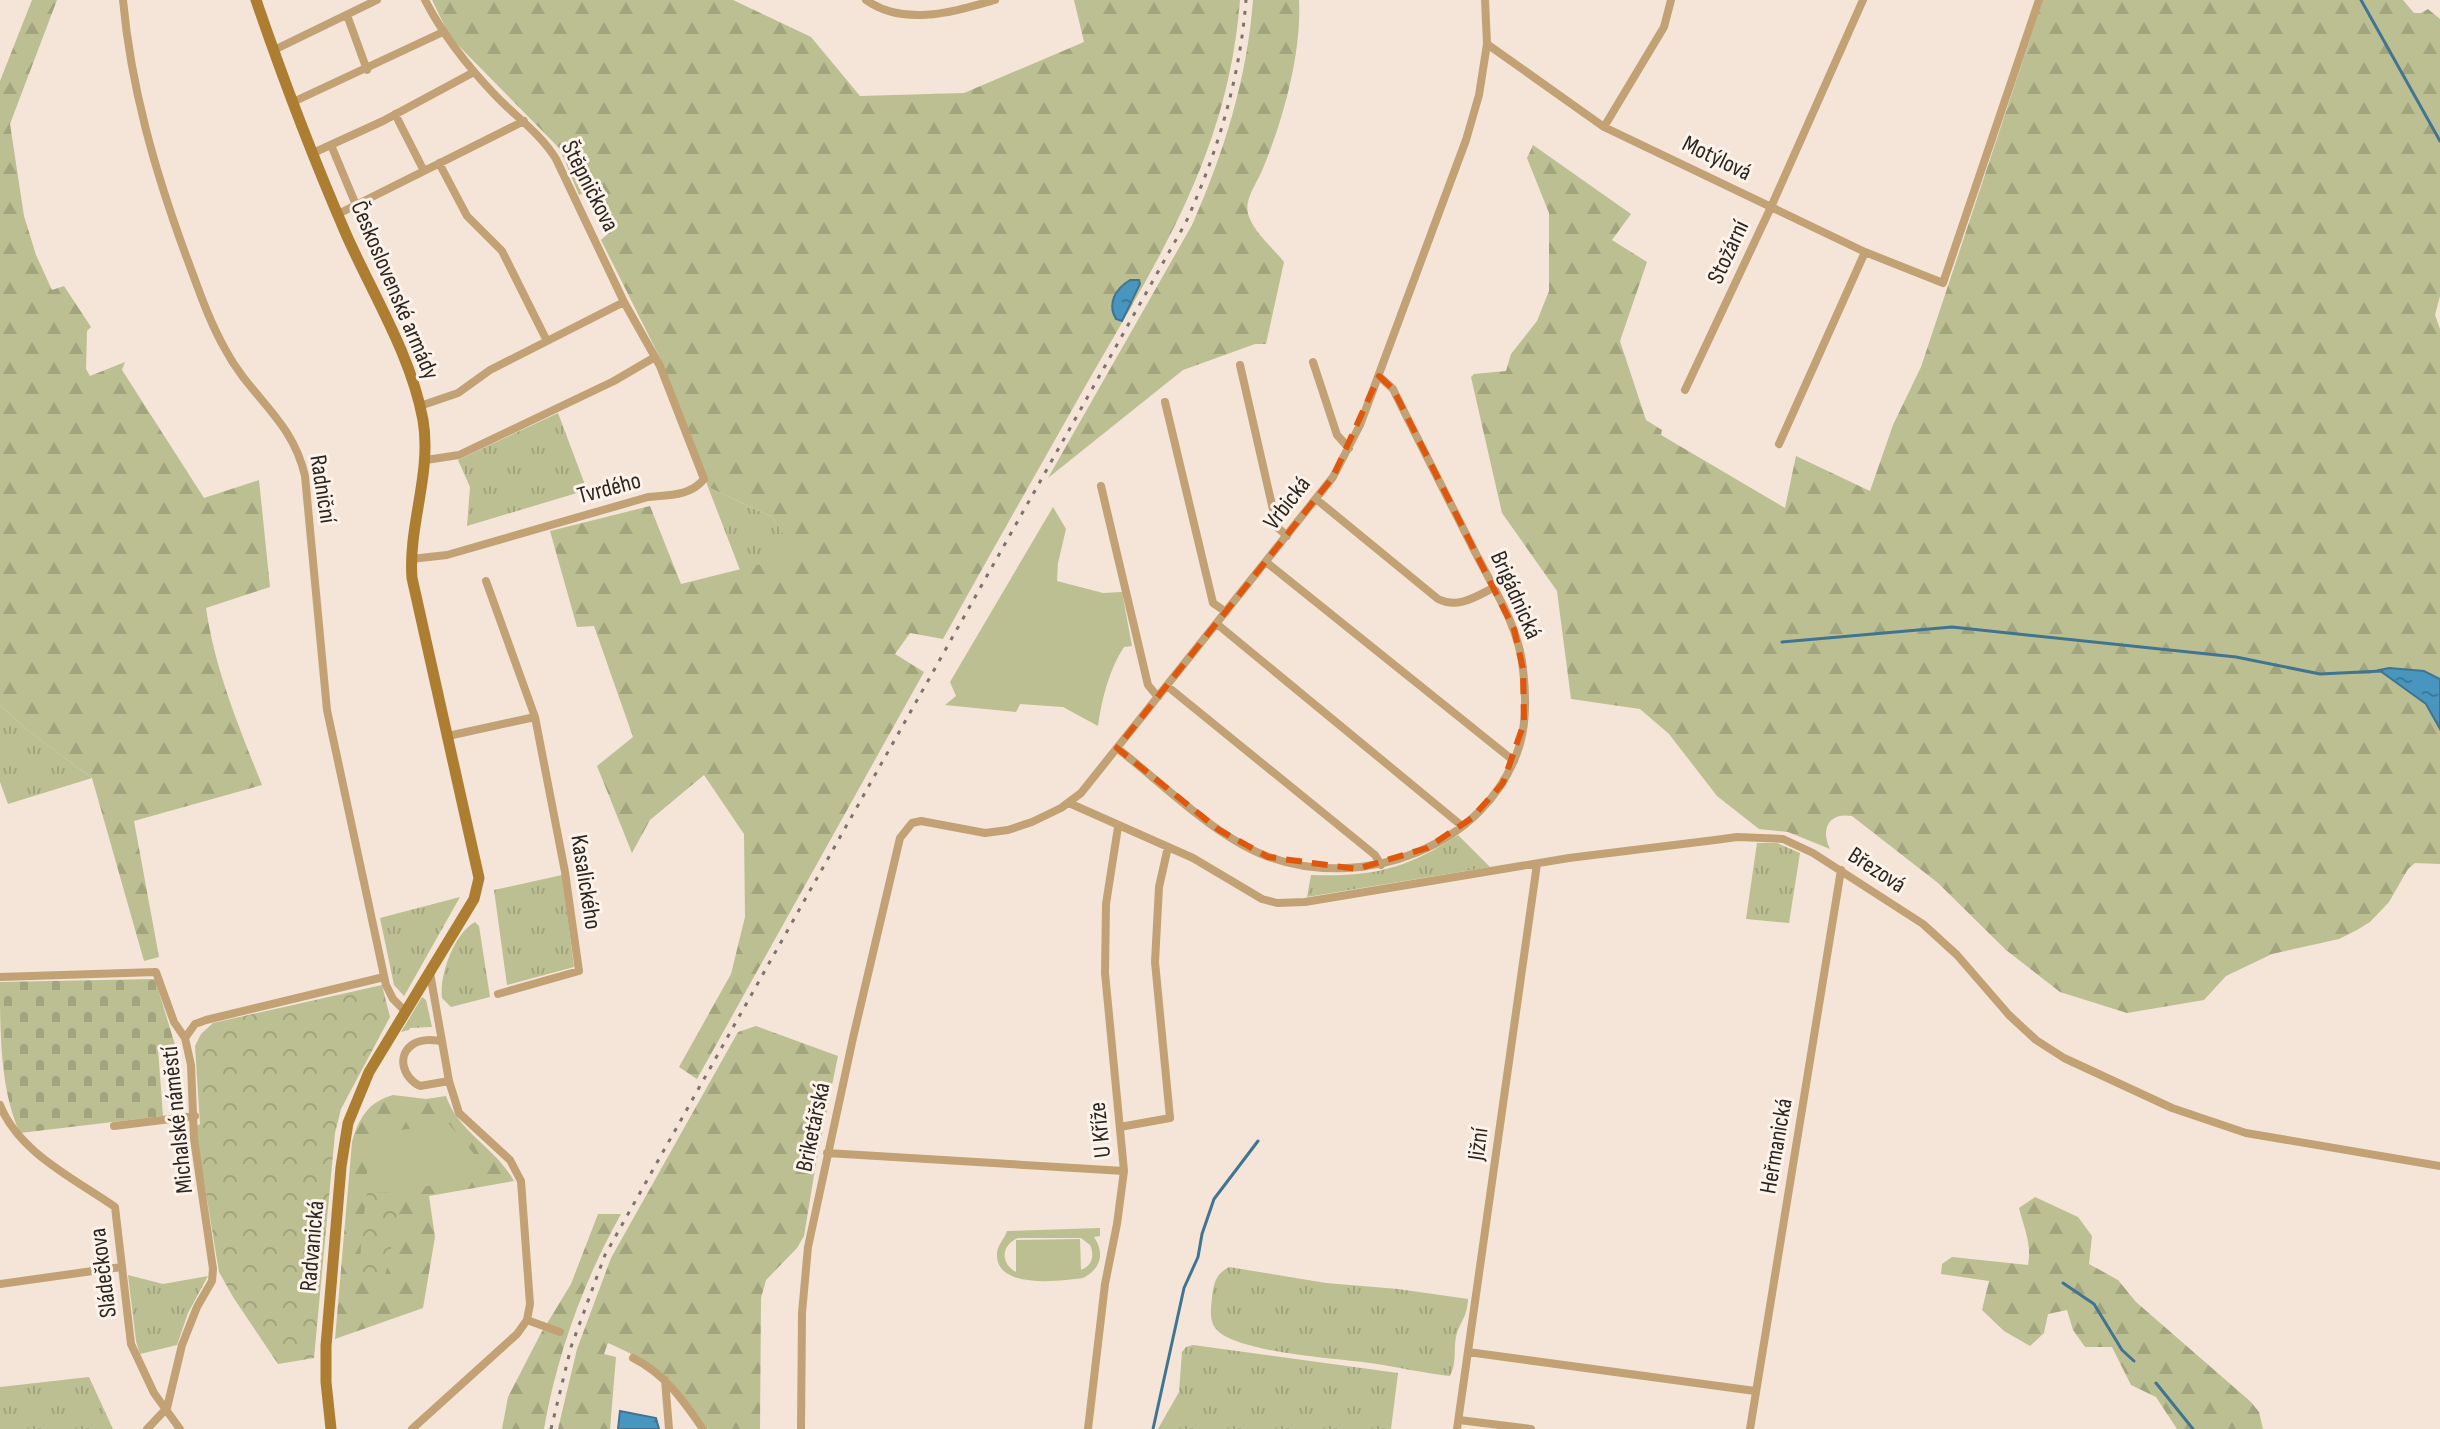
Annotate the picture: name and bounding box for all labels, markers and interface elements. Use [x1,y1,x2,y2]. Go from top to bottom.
street label: Motýlová [1678,129,1756,187]
street label: Štěpničkova [555,136,625,236]
street label: Československé armády [344,196,446,384]
street label: Stožární [1701,215,1755,288]
street label: Radniční [303,453,343,526]
street label: Tvrdého [574,466,644,510]
street label: Vrbická [1257,471,1317,535]
street label: Brigádnická [1484,546,1548,644]
street label: Kasalického [564,833,608,931]
street label: Březová [1843,841,1911,899]
street label: Michalské náměstí [155,1044,199,1195]
street label: Briketářská [789,1080,837,1174]
street label: Heřmanická [1753,1096,1799,1196]
street label: U Kříže [1083,1101,1117,1159]
street label: Jižní [1461,1125,1495,1163]
street label: Radvanická [294,1199,330,1293]
street label: Sládečkova [83,1227,123,1319]

